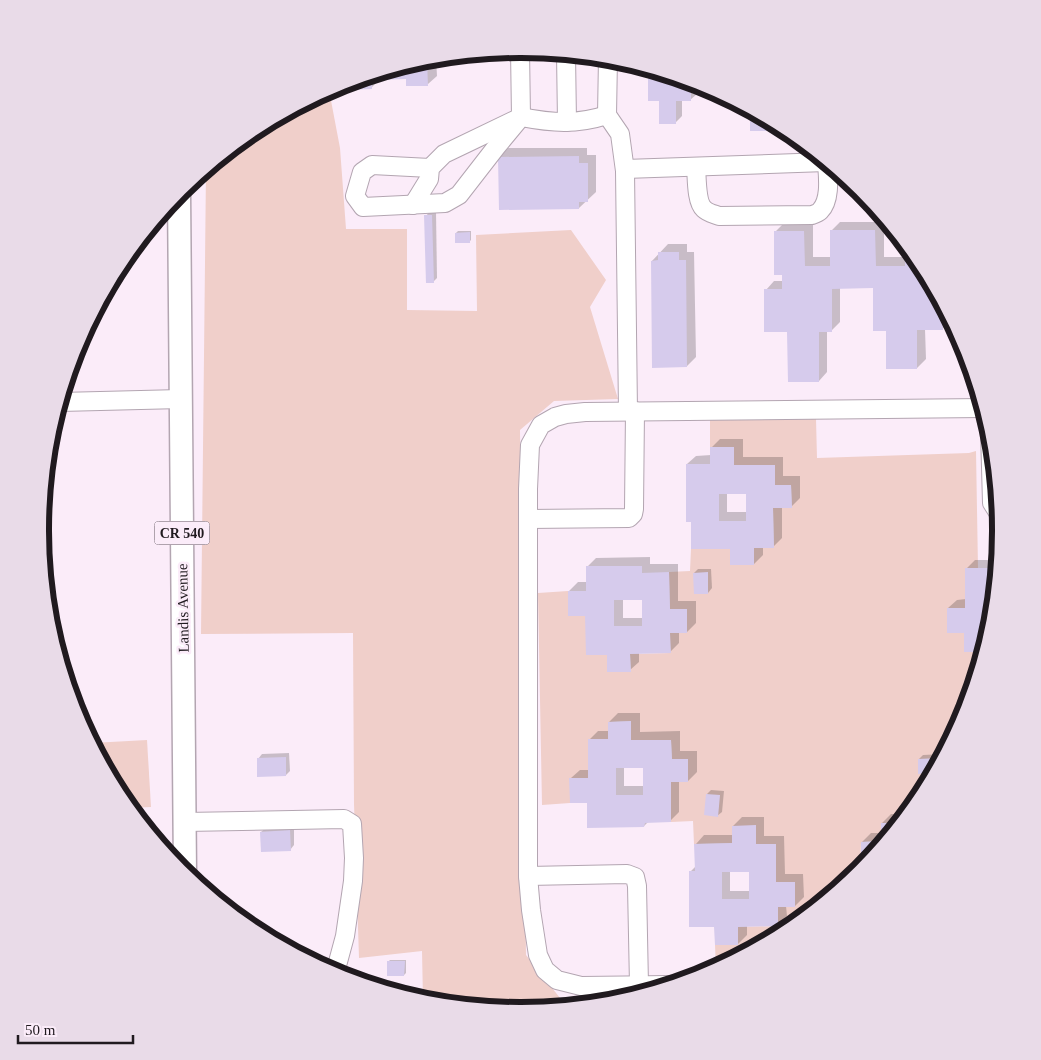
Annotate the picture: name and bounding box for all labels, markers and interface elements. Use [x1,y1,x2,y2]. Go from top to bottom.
road number: CR 540 [154,522,210,544]
street label: Landis Avenue [174,563,192,653]
scale bar [18,1012,132,1044]
text: 50 m [25,1022,56,1038]

